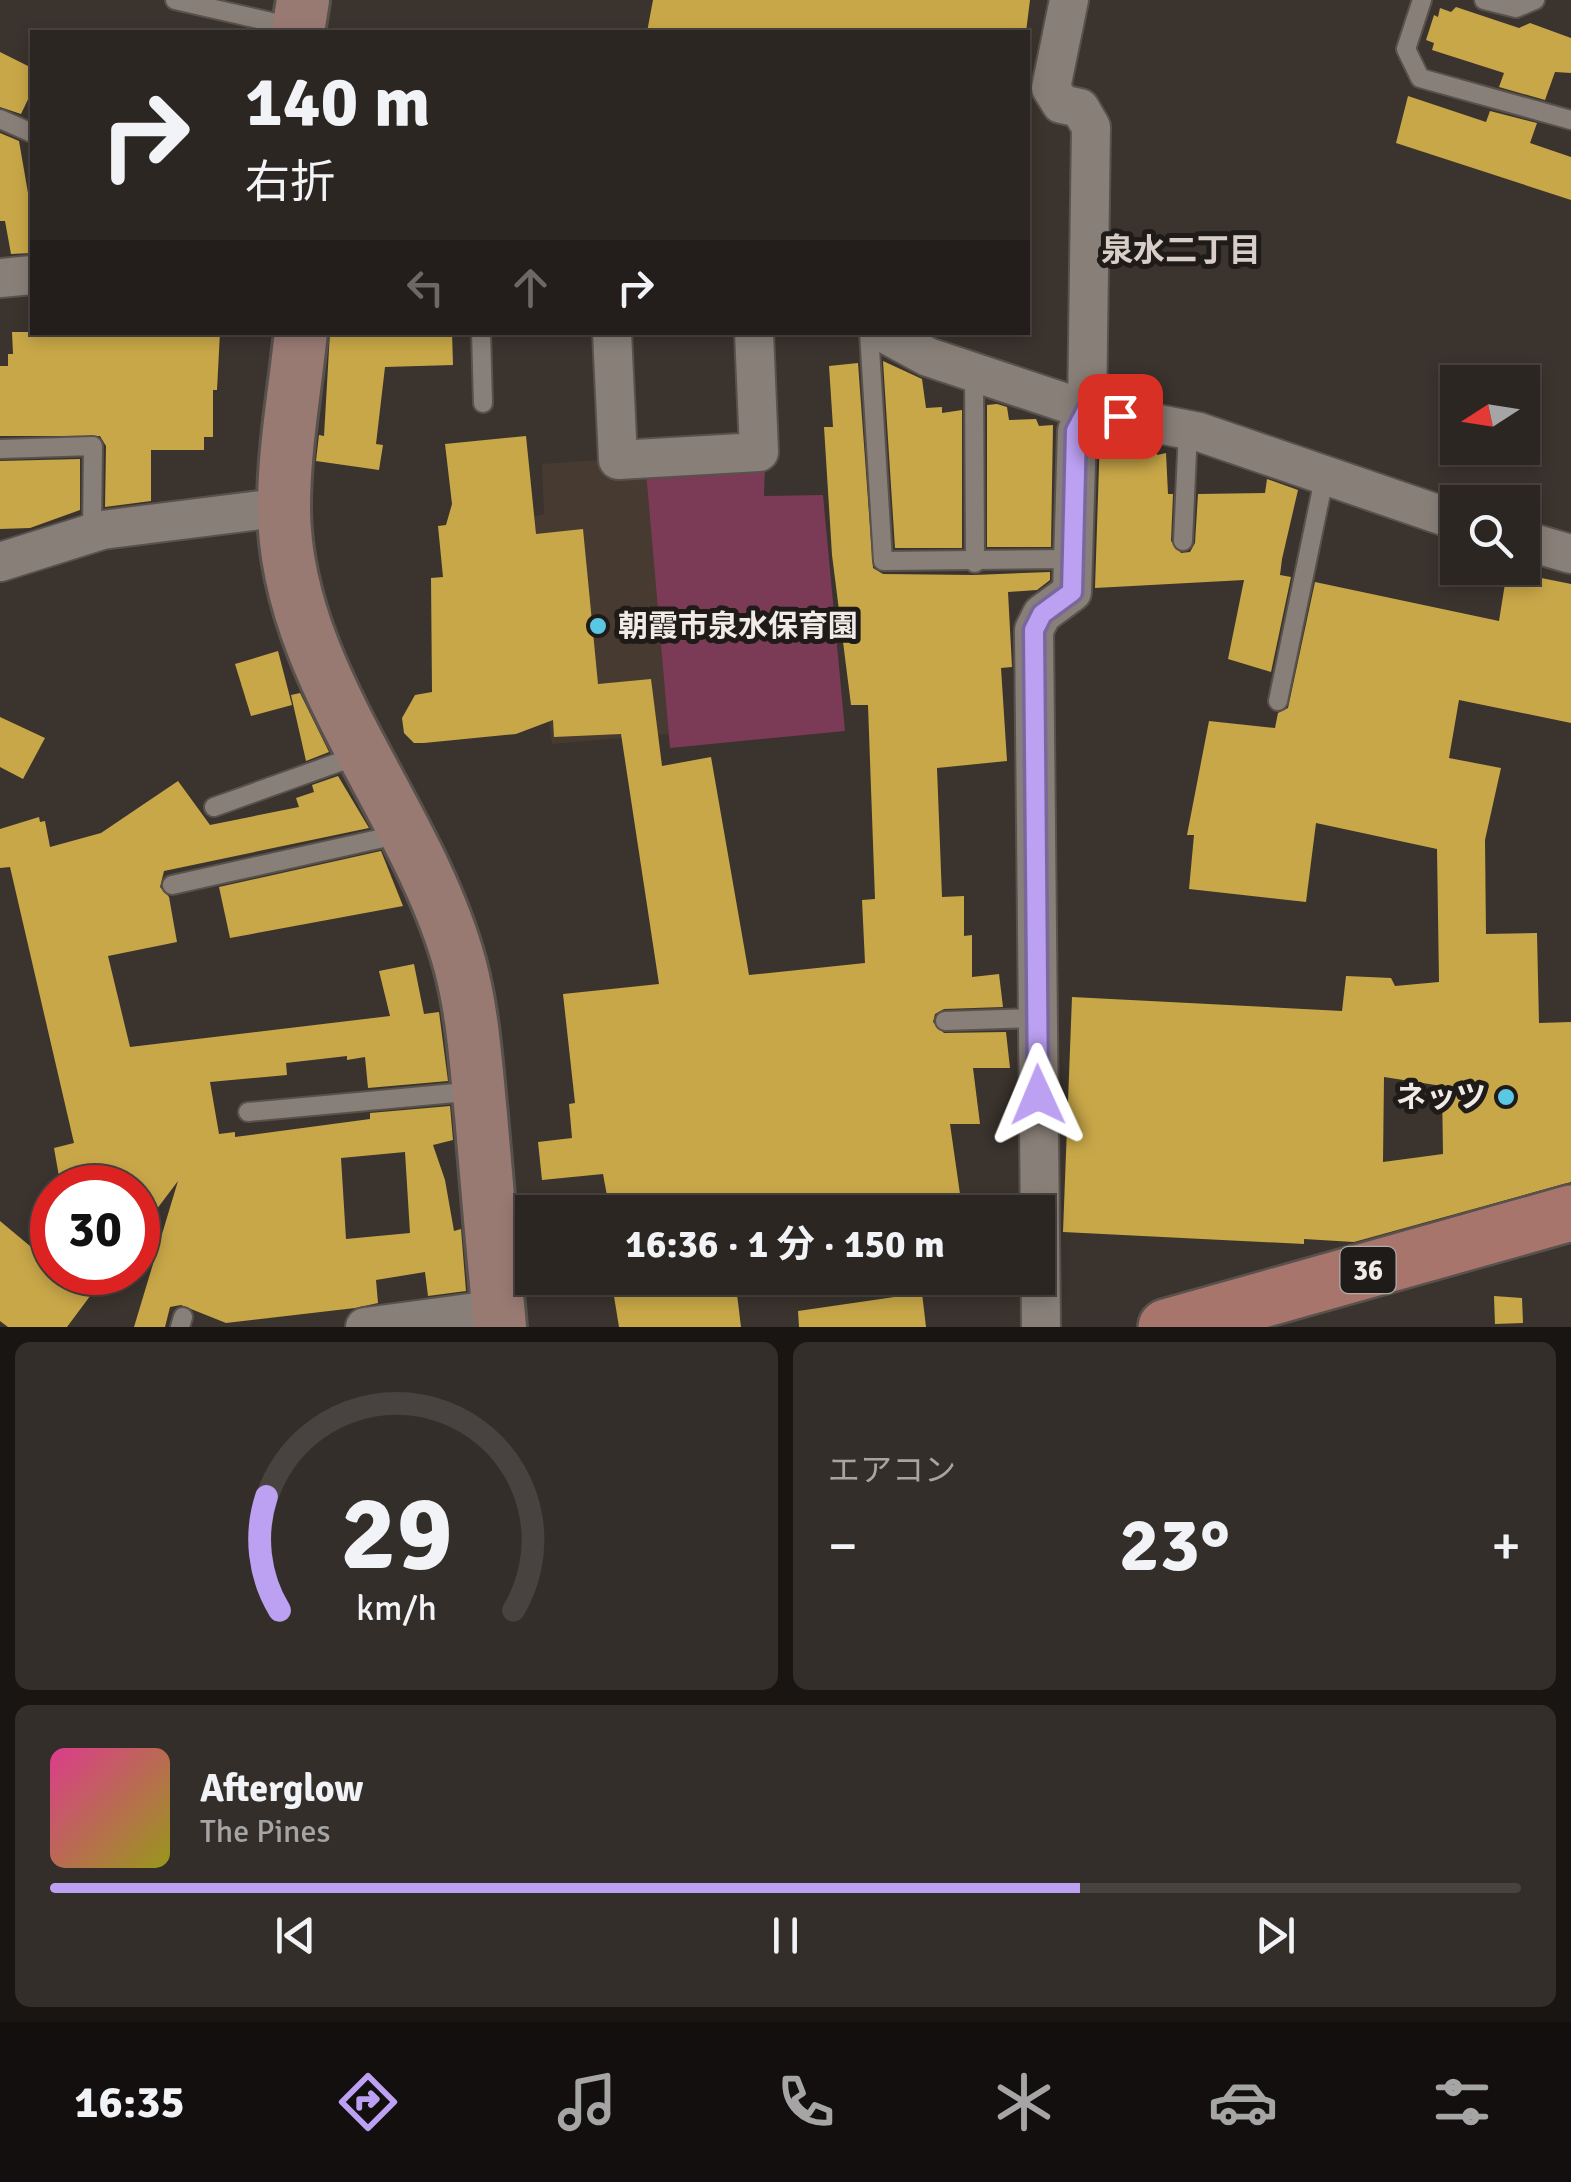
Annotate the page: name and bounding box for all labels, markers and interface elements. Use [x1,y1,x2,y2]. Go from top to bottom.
text: 140 m [245,59,430,145]
icon: right [80,70,210,200]
text: 右折 [245,155,335,210]
district label: 泉水二丁目 [1101,231,1261,270]
icon: left [398,260,453,315]
icon: ahead [503,260,558,315]
icon: right [608,260,663,315]
north arrow [1440,365,1540,465]
map controls [1440,365,1540,585]
pin [1078,374,1163,459]
icon: arrive [1093,389,1148,444]
button: search [1440,485,1540,585]
place label: 朝霞市泉水保育園 [618,608,858,645]
marker: 朝霞市泉水保育園 [587,615,609,637]
position arrow [986,1043,1090,1147]
place label: ネッツ [1396,1079,1486,1116]
marker: ネッツ [1495,1086,1517,1108]
speed limit sign: 30 [30,1165,160,1295]
text: 16:36 · 1 分 · 150 m [625,1221,945,1268]
road number: 36 [1340,1247,1396,1293]
text: エアコン [828,1451,956,1490]
text: 29 [340,1470,453,1598]
text: 23° [1119,1499,1230,1592]
text: − [828,1512,858,1580]
text: + [1491,1512,1521,1580]
text: km/h [356,1586,437,1630]
text: Afterglow [200,1765,363,1812]
text: The Pines [200,1812,331,1851]
icon: previous [268,1908,323,1963]
icon: pause [758,1908,813,1963]
icon: next [1248,1908,1303,1963]
icon: directions [333,2067,403,2137]
icon: music [552,2067,622,2137]
icon: phone [771,2067,841,2137]
icon: climate [989,2067,1059,2137]
icon: car [1208,2067,1278,2137]
icon: filters [1427,2067,1497,2137]
text: 16:35 [74,2075,185,2130]

